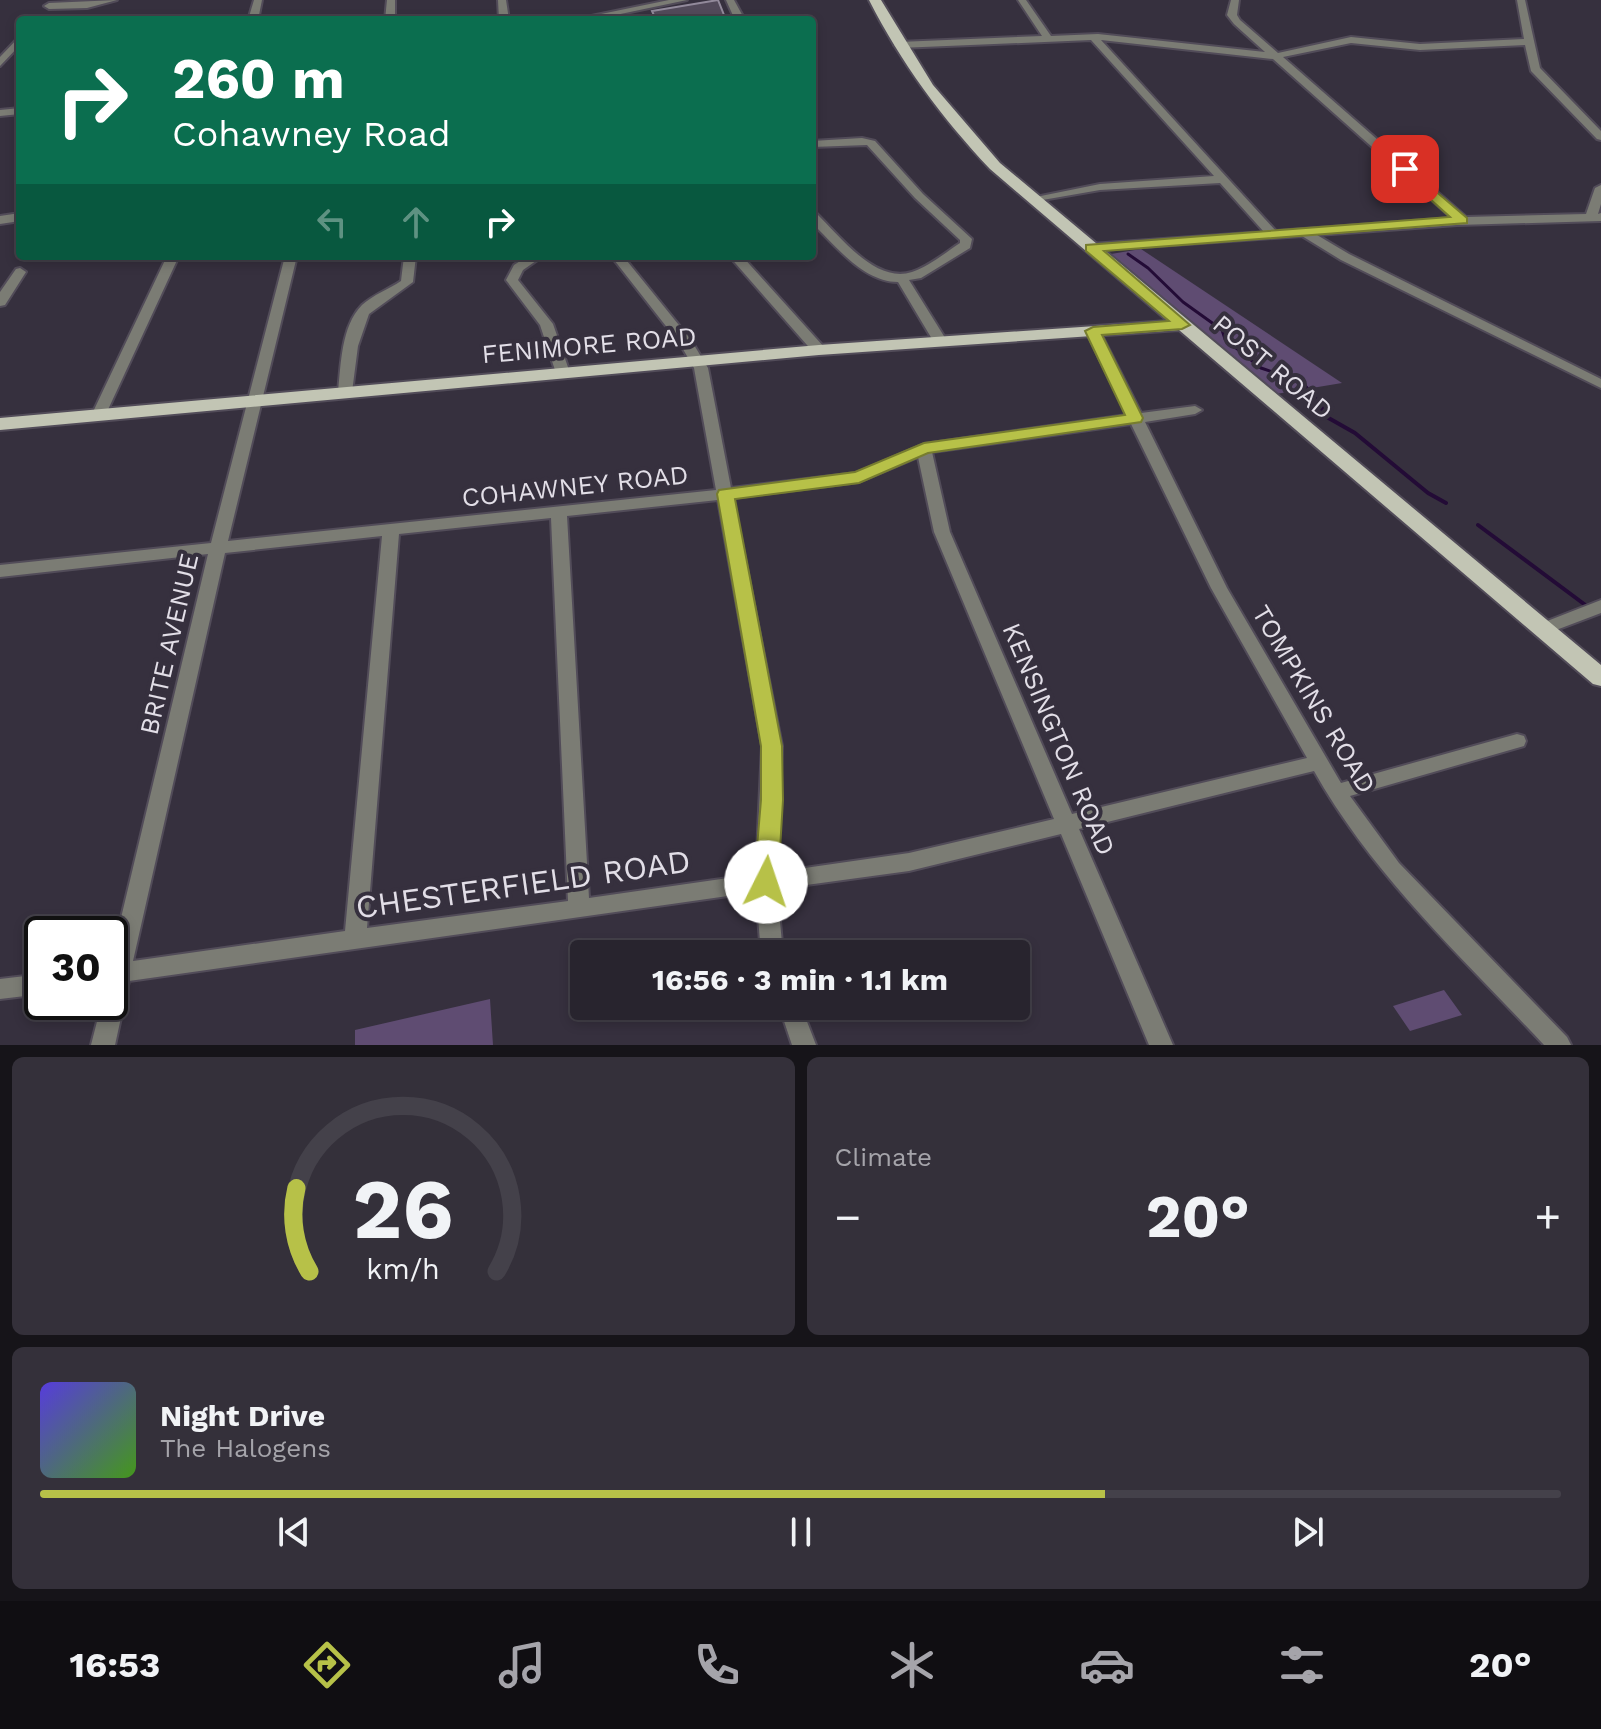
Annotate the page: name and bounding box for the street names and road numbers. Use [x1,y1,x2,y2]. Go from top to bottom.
street label: POST ROAD [1207,308,1339,426]
street label: FENIMORE ROAD [480,321,698,369]
street label: COHAWNEY ROAD [460,459,690,513]
street label: BRITE AVENUE [134,550,204,738]
street label: TOMPKINS ROAD [1246,600,1382,798]
street label: KENSINGTON ROAD [997,618,1121,860]
street label: CHESTERFIELD ROAD [353,842,693,926]

